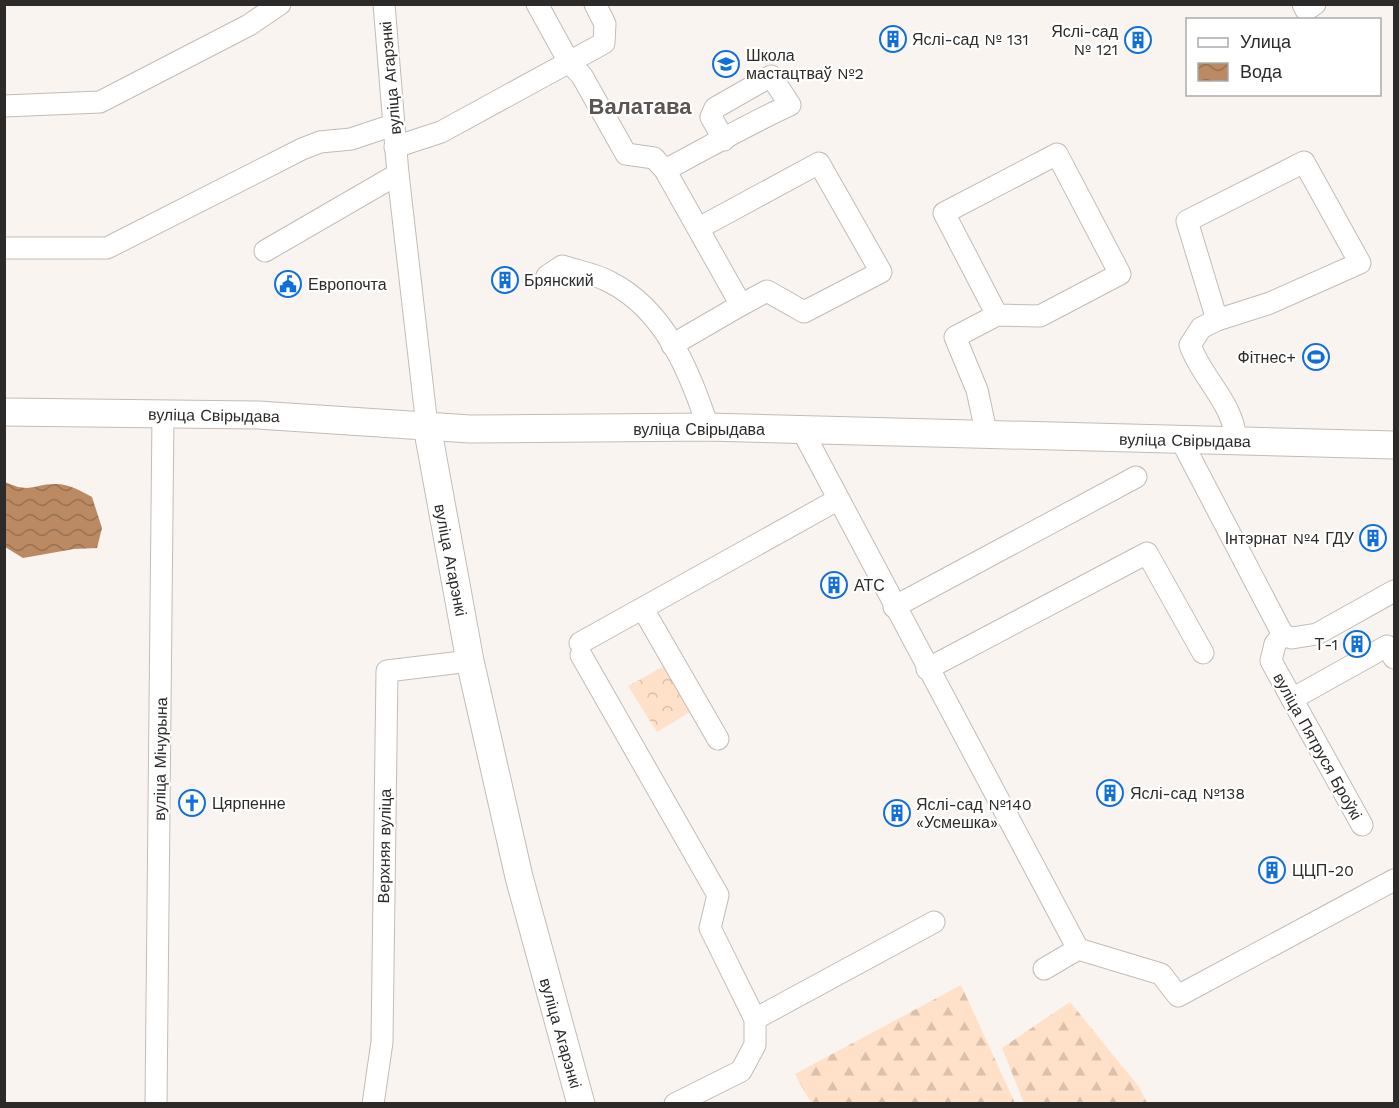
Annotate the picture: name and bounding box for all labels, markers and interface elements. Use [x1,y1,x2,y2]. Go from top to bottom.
legend [1186,18,1381,96]
street label: вуліца Агарэнкі [376,20,405,135]
place label: Яслі-сад № 121 [1051,22,1119,59]
building icon: Яслі-сад № 131 [878,24,908,54]
building icon: Яслі-сад № 121 [1123,25,1153,55]
place label: Яслі-сад № 131 [912,30,1029,49]
text: Улица [1240,31,1292,52]
place label: Школа мастацтваў №2 [746,46,864,83]
school or university icon: Школа мастацтваў №2 [711,49,741,79]
text: Вода [1240,61,1283,82]
district label: Валатава [589,94,692,119]
building icon: Брянский [490,265,520,295]
public building icon: Европочта [273,269,303,299]
place label: Брянский [524,271,594,290]
place label: Европочта [308,275,387,294]
sports icon: Фітнес+ [1301,342,1331,372]
place label: Фітнес+ [1238,348,1296,367]
street label: вуліца Свірыдава [148,405,280,426]
street label: вуліца Свірыдава [633,420,765,439]
street label: вуліца Свірыдава [1119,430,1251,451]
street label: вуліца Агарэнкі [430,502,471,618]
building icon: Інтэрнат №4 ГДУ [1358,523,1388,553]
place label: Інтэрнат №4 ГДУ [1225,529,1355,548]
building icon: АТС [819,570,849,600]
place label: АТС [854,576,885,595]
building icon: Т-1 [1342,629,1372,659]
place label: Т-1 [1314,635,1338,654]
street label: вуліца Пятруся Броўкі [1269,669,1366,823]
street label: вуліца Мічурына [150,697,171,821]
building icon: Яслі-сад №138 [1095,778,1125,808]
place label: Яслі-сад №138 [1130,784,1245,803]
church icon: Цярпенне [177,788,207,818]
street label: Верхняя вуліца [374,788,395,904]
place label: Цярпенне [212,794,286,813]
place label: Яслі-сад №140 «Усмешка» [916,795,1032,832]
building icon: Яслі-сад №140 «Усмешка» [882,798,912,828]
building icon: ЦЦП-20 [1257,855,1287,885]
place label: ЦЦП-20 [1292,861,1354,880]
street label: вуліца Агарэнкі [536,976,585,1090]

